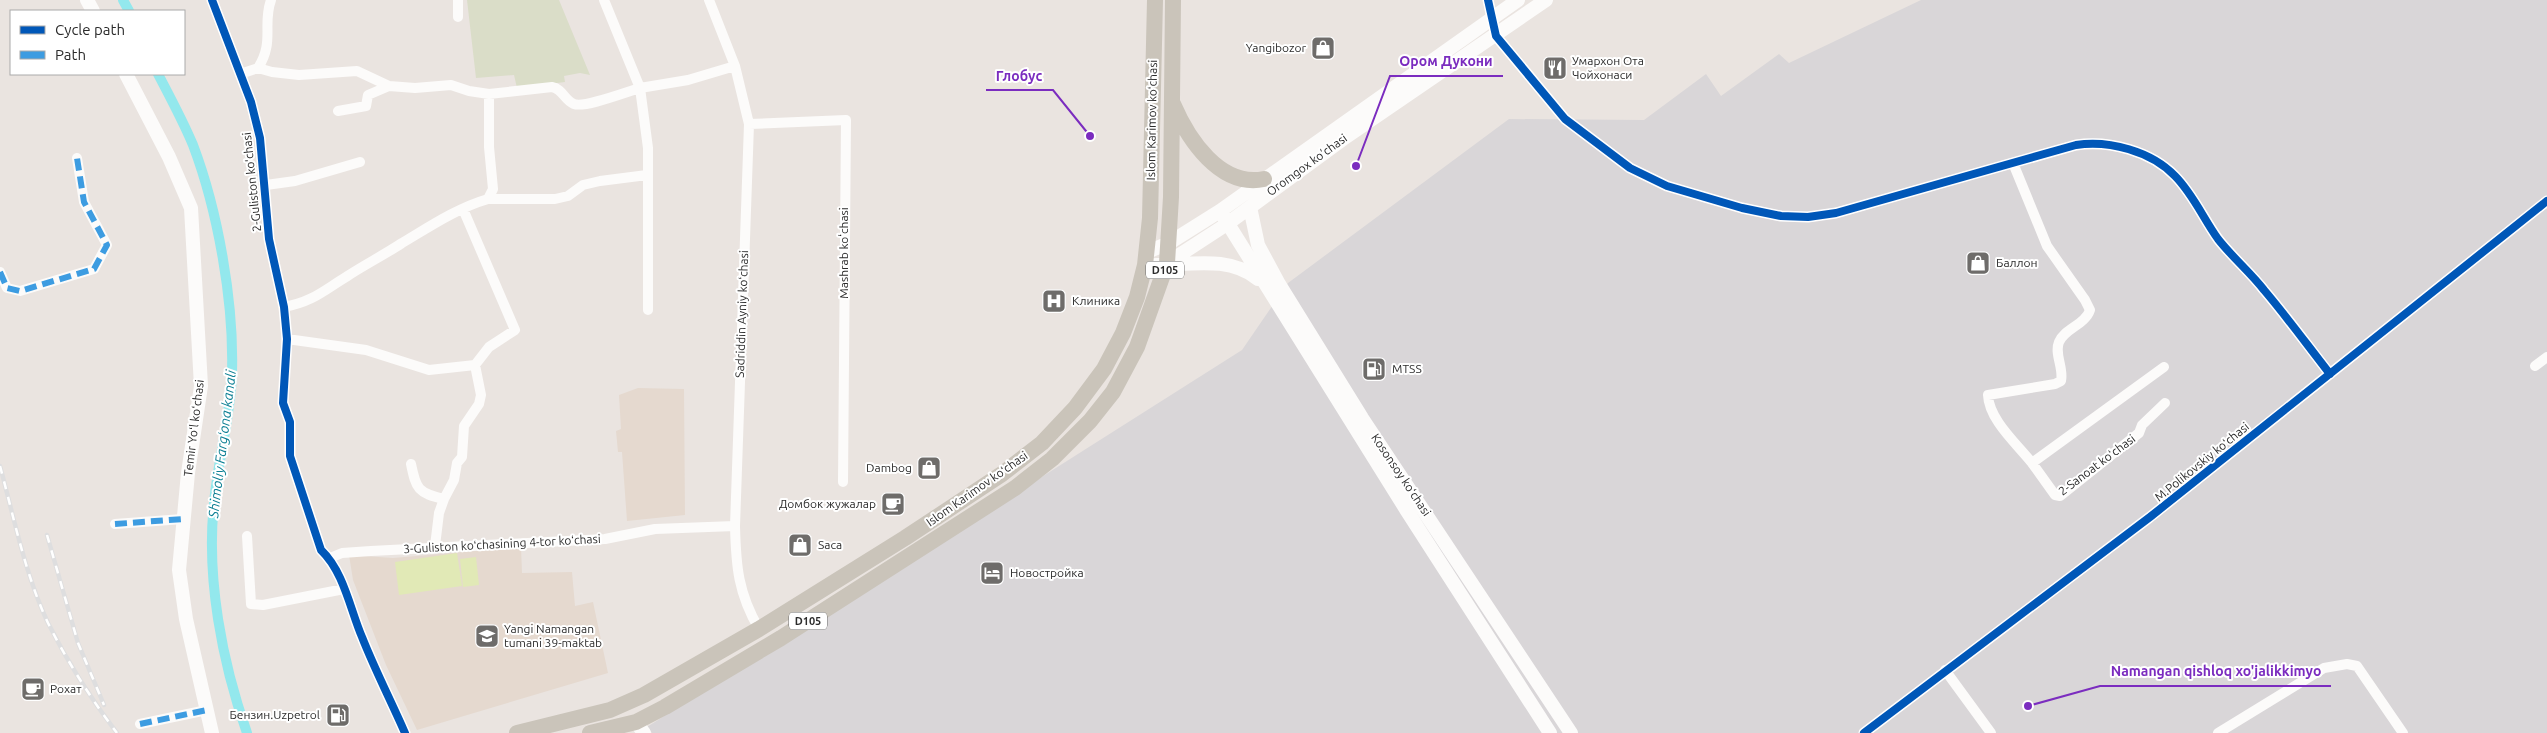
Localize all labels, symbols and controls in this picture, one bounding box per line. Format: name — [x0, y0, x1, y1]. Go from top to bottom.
legend — [10, 10, 185, 75]
text: Cycle path — [55, 21, 125, 38]
shop icon: Yangibozor — [1310, 35, 1336, 61]
place label: Yangibozor — [1246, 41, 1306, 54]
text: Path — [55, 46, 86, 63]
callout: Ором Дукони — [1390, 47, 1503, 76]
text: Ором Дукони — [1399, 53, 1493, 69]
place label: Умархон Ота Чойхонаси — [1572, 54, 1644, 81]
restaurant icon: Умархон Ота Чойхонаси — [1542, 55, 1568, 81]
street label: Islom Karimov koʻchasi — [1144, 59, 1159, 180]
callout: Глобус — [986, 61, 1053, 90]
text: Глобус — [996, 68, 1042, 84]
street label: Oromgox ko‘chasi — [1264, 131, 1349, 198]
street label: 2-Guliston koʻchasi — [240, 132, 263, 232]
street label: Mashrab koʻchasi — [837, 207, 850, 299]
street label: Sadriddin Ayniy koʻchasi — [733, 250, 750, 378]
shop icon: Баллон — [1965, 250, 1991, 276]
place label: Баллон — [1996, 256, 2038, 269]
road number: D105 — [1146, 262, 1184, 278]
hospital icon: Клиника — [1041, 288, 1067, 314]
place label: Клиника — [1072, 294, 1120, 307]
fuel station icon: MTSS — [1361, 356, 1387, 382]
place label: MTSS — [1392, 362, 1422, 375]
water label: Shimoliy Fargʻona kanali — [205, 369, 239, 520]
street label: Temir Yoʻl koʻchasi — [181, 379, 206, 477]
street label: M.Polikovskiy koʻchasi — [2152, 420, 2251, 504]
street label: Kosonsoy koʻchasi — [1369, 431, 1434, 518]
street label: 2-Sanoat koʻchasi — [2056, 432, 2138, 498]
street label: Islom Karimov koʻchasi — [924, 449, 1030, 529]
shop icon: Dambog — [916, 455, 942, 481]
place label: Dambog — [866, 461, 912, 474]
cafe icon: Домбок жужалар — [880, 491, 906, 517]
place label: Домбок жужалар — [779, 497, 876, 510]
street label: 3-Guliston koʻchasining 4-tor koʻchasi — [403, 532, 601, 555]
shop icon: Saca — [787, 532, 813, 558]
place label: Saca — [818, 538, 842, 551]
hotel icon: Новостройка — [979, 560, 1005, 586]
place label: Новостройка — [1010, 566, 1084, 579]
road number: D105 — [789, 612, 827, 630]
place label: Yangi Namangan tumani 39-maktab — [504, 622, 602, 649]
school or university icon: Yangi Namangan tumani 39-maktab — [474, 623, 500, 649]
callout: Namangan qishloq xo'jalikkimyo — [2100, 657, 2331, 686]
text: Namangan qishloq xo'jalikkimyo — [2111, 663, 2321, 679]
cafe icon: Рохат — [20, 676, 46, 702]
place label: Рохат — [50, 682, 82, 695]
fuel station icon: Бензин.Uzpetrol — [325, 702, 351, 728]
place label: Бензин.Uzpetrol — [229, 708, 320, 721]

